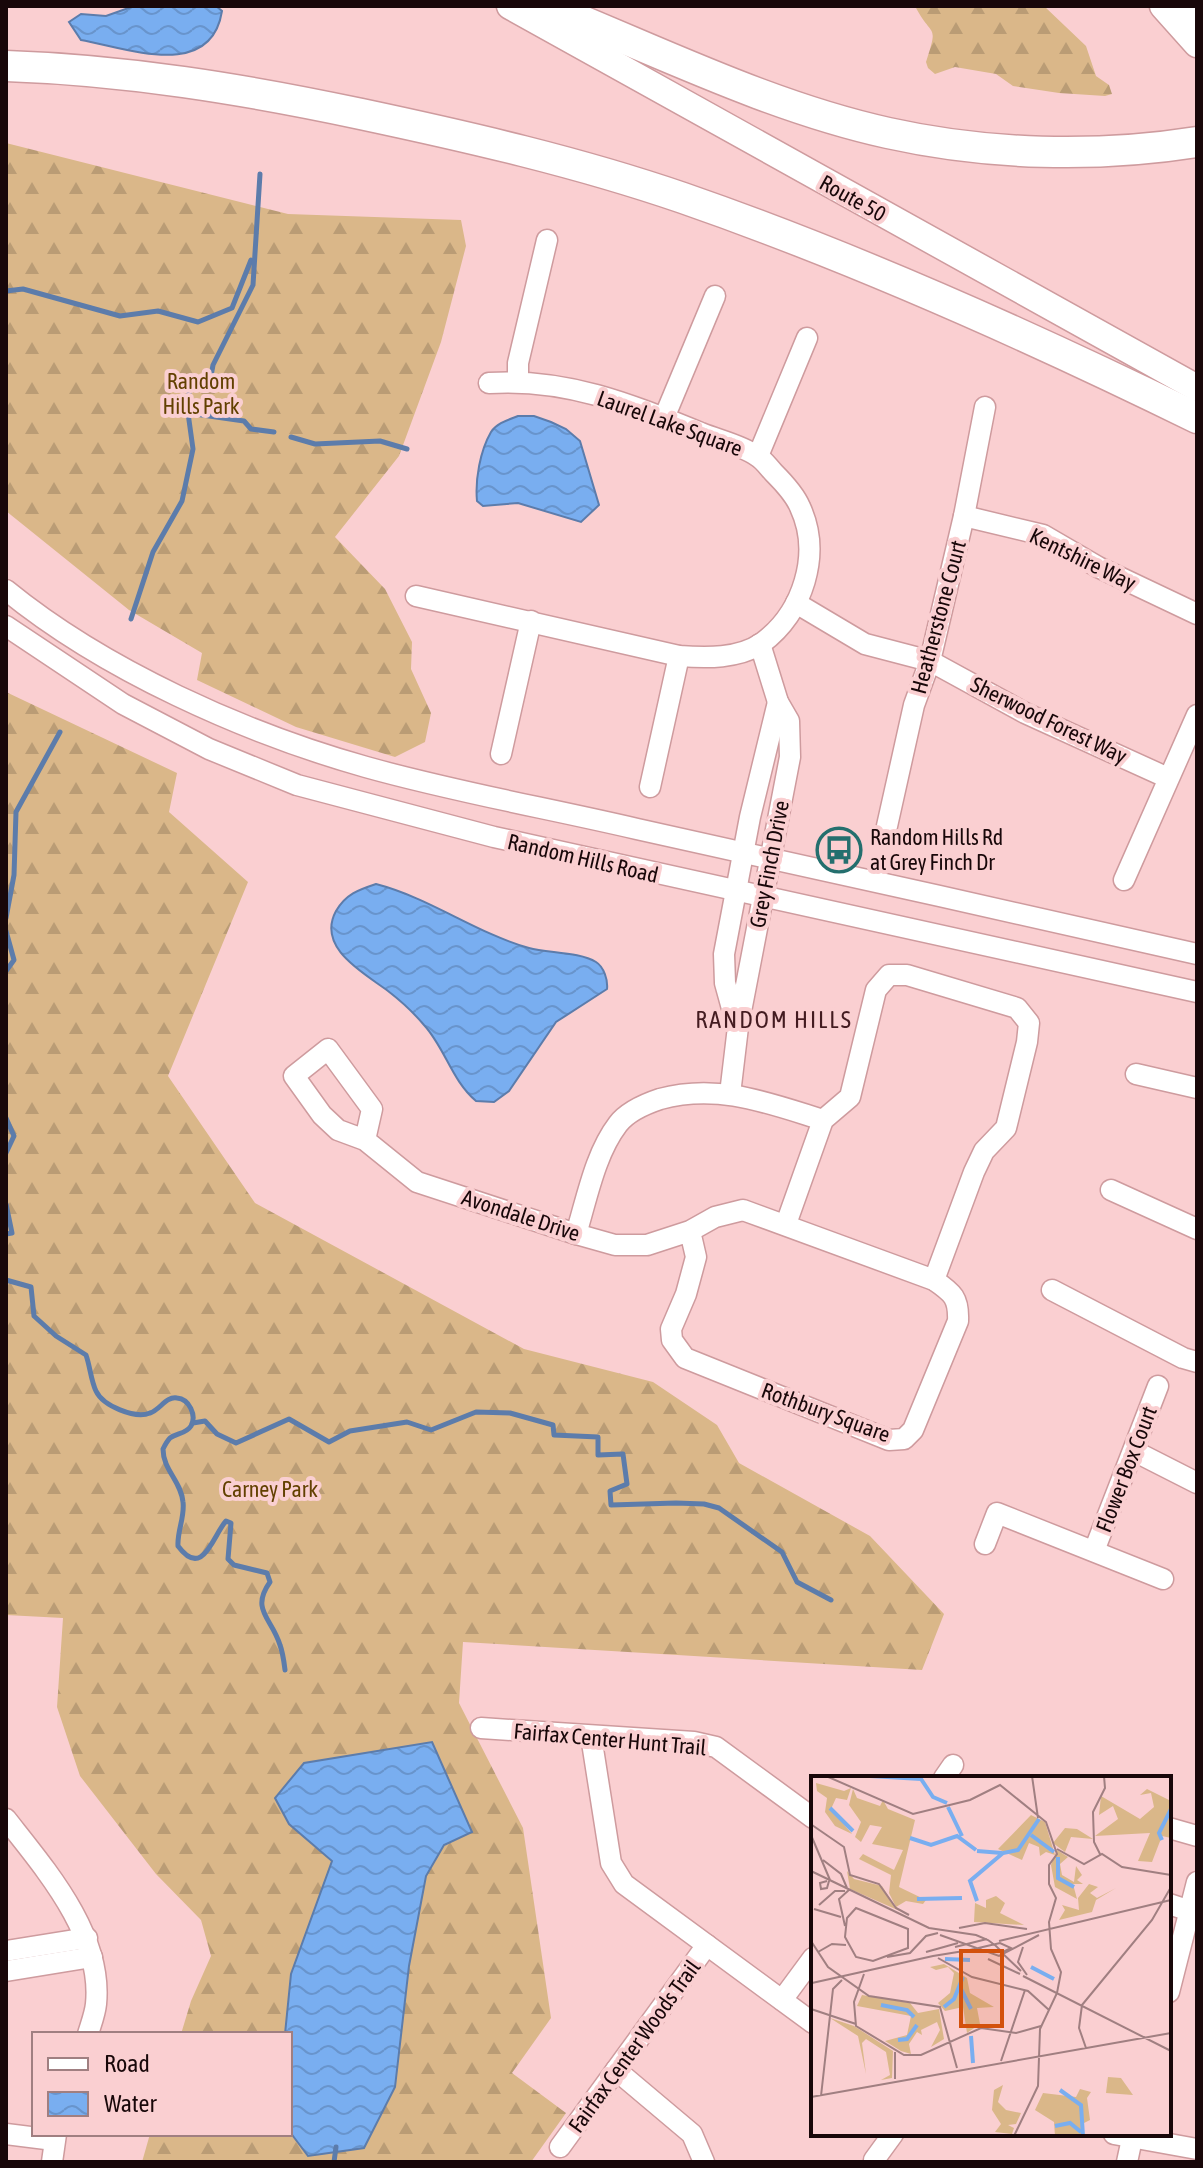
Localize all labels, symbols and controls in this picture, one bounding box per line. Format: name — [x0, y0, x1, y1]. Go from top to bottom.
street label: Route 50 — [815, 169, 891, 227]
park label: Random Hills Park — [162, 368, 240, 419]
street label: Laurel Lake Square — [594, 385, 746, 461]
street label: Kentshire Way — [1026, 522, 1140, 596]
street label: Heatherstone Court — [905, 537, 971, 697]
street label: Sherwood Forest Way — [967, 671, 1131, 769]
street label: Grey Finch Drive — [744, 798, 794, 930]
place label: Random Hills Rd at Grey Finch Dr — [870, 824, 1003, 875]
bus stop icon: Random Hills Rd at Grey Finch Dr — [815, 826, 863, 874]
street label: Random Hills Road — [505, 828, 661, 888]
district label: RANDOM HILLS — [695, 1006, 853, 1033]
street label: Avondale Drive — [459, 1184, 583, 1246]
street label: Rothbury Square — [758, 1377, 894, 1447]
street label: Flower Box Court — [1090, 1402, 1162, 1536]
park label: Carney Park — [222, 1476, 318, 1502]
street label: Fairfax Center Hunt Trail — [513, 1718, 708, 1760]
inset map — [811, 1776, 1171, 2136]
street label: Fairfax Center Woods Trail — [563, 1954, 705, 2137]
legend — [32, 2032, 292, 2136]
text: Road — [104, 2050, 150, 2077]
text: Water — [104, 2090, 157, 2117]

